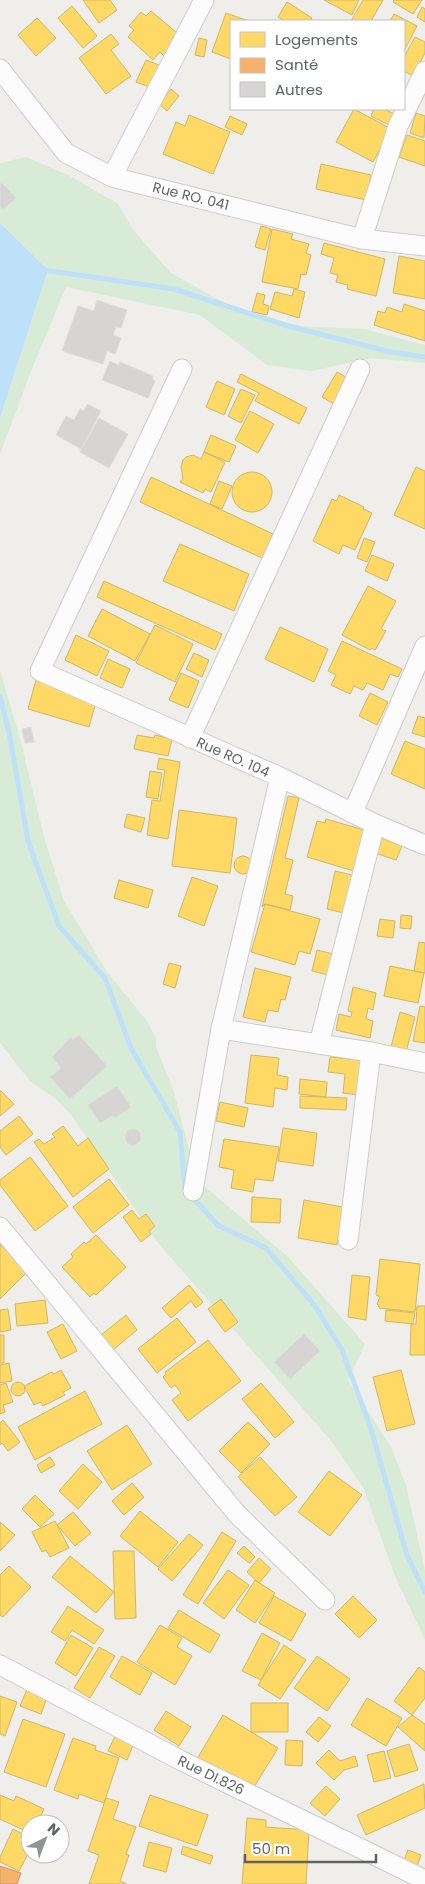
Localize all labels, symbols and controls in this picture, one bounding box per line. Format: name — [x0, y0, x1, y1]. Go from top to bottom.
legend — [230, 20, 405, 110]
text: Logements — [275, 29, 358, 50]
text: Santé — [275, 54, 318, 75]
text: Autres — [275, 79, 323, 100]
street label: Rue RO. 041 — [151, 177, 231, 215]
street label: Rue RO. 104 — [193, 732, 273, 782]
street label: Rue DI.826 — [174, 1750, 248, 1800]
north arrow — [20, 1814, 70, 1864]
text: N — [43, 1818, 64, 1840]
scale bar — [245, 1832, 376, 1864]
text: 50 m — [252, 1838, 290, 1859]

